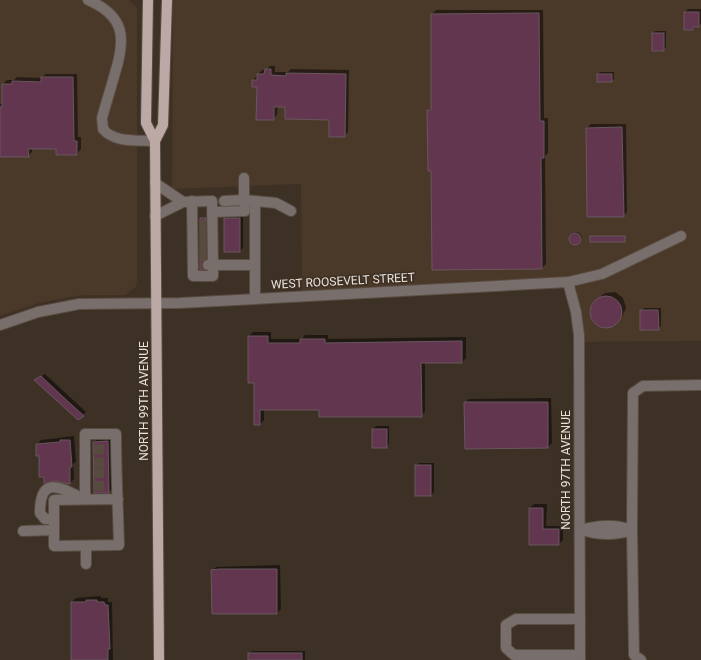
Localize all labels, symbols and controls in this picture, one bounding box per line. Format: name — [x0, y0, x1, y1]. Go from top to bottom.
street label: WEST ROOSEVELT STREET — [271, 270, 415, 292]
street label: NORTH 99TH AVENUE — [137, 341, 151, 461]
street label: NORTH 97TH AVENUE — [559, 410, 573, 530]

